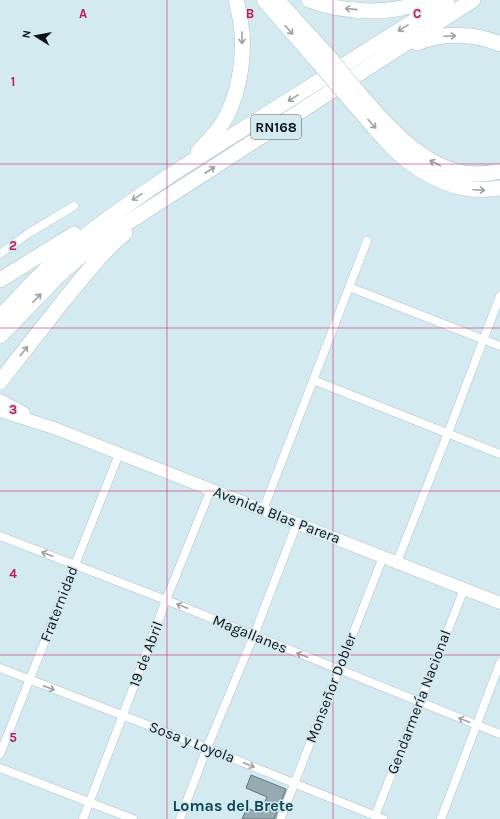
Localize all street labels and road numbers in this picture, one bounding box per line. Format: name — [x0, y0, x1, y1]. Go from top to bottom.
road number: RN168 — [251, 115, 301, 139]
street label: Avenida Blas Parera — [211, 483, 343, 547]
street label: Fraternidad — [36, 563, 82, 645]
street label: Magallanes — [210, 611, 290, 657]
street label: 19 de Abril — [125, 619, 167, 689]
street label: Gendarmería Nacional — [383, 627, 455, 777]
street label: Monseñor Dobler — [302, 630, 360, 745]
street label: Sosa y Loyola — [147, 717, 237, 767]

